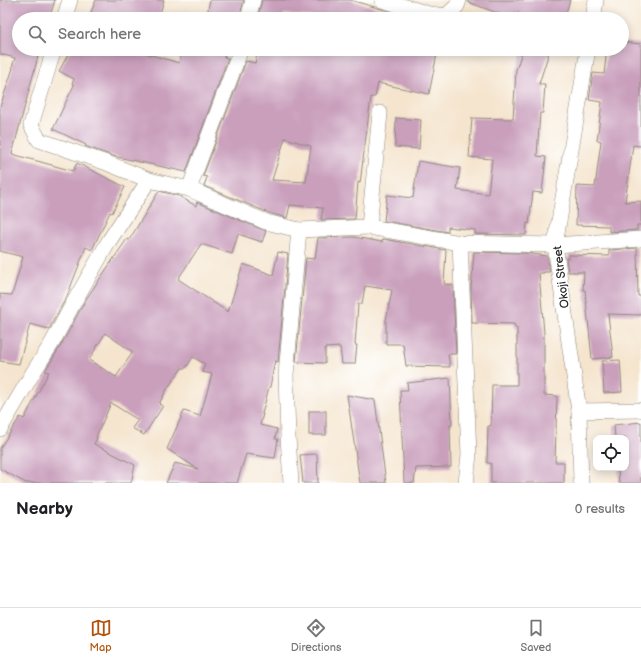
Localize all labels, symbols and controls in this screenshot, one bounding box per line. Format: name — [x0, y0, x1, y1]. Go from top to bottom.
search box — [12, 12, 629, 56]
icon: search — [26, 23, 48, 45]
text: Search here — [58, 25, 141, 44]
street label: Okoji Street — [550, 244, 573, 309]
map controls — [593, 435, 629, 471]
button: locate — [593, 435, 629, 471]
text: Nearby — [16, 499, 73, 519]
text: 0 results — [575, 501, 625, 517]
tab: Map — [90, 617, 112, 654]
tab: Directions — [291, 617, 341, 654]
tab: Saved — [521, 617, 551, 654]

